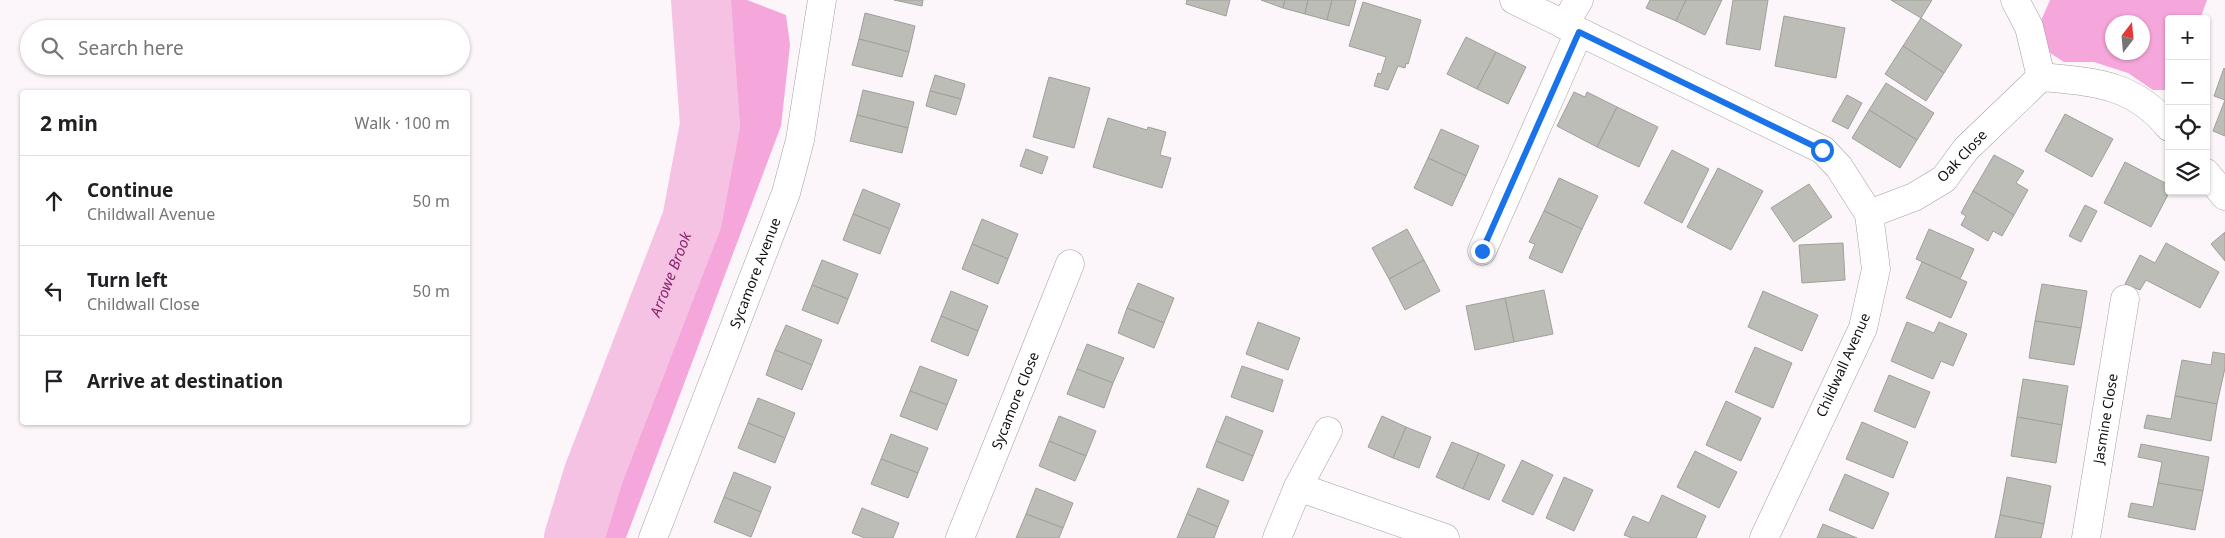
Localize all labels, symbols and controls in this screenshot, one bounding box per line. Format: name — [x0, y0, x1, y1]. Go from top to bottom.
north arrow — [2105, 15, 2150, 60]
map controls — [2165, 15, 2210, 195]
button: + — [2165, 15, 2210, 60]
search box — [20, 20, 470, 75]
icon: search — [38, 34, 66, 62]
text: Search here — [78, 35, 184, 61]
button: − — [2165, 60, 2210, 105]
button: locate — [2165, 105, 2210, 150]
text: 2 min — [40, 109, 98, 137]
text: Walk · 100 m — [355, 112, 450, 134]
street label: Oak Close — [1932, 125, 1991, 186]
route start — [1811, 139, 1834, 162]
button: layers — [2165, 150, 2210, 195]
text: Continue — [87, 177, 173, 203]
icon: ahead — [40, 187, 68, 215]
text: 50 m — [413, 190, 450, 212]
text: Childwall Avenue — [87, 203, 215, 225]
street label: Sycamore Avenue — [725, 215, 785, 331]
water label: Arrowe Brook — [644, 228, 696, 320]
route end — [1471, 240, 1494, 263]
text: Turn left — [87, 267, 168, 293]
icon: left — [40, 277, 68, 305]
text: 50 m — [413, 280, 450, 302]
text: Childwall Close — [87, 293, 200, 315]
street label: Childwall Avenue — [1811, 310, 1874, 420]
street label: Sycamore Close — [987, 349, 1043, 452]
icon: arrive — [40, 367, 68, 395]
text: Arrive at destination — [87, 368, 283, 394]
street label: Jasmine Close — [2088, 372, 2122, 467]

